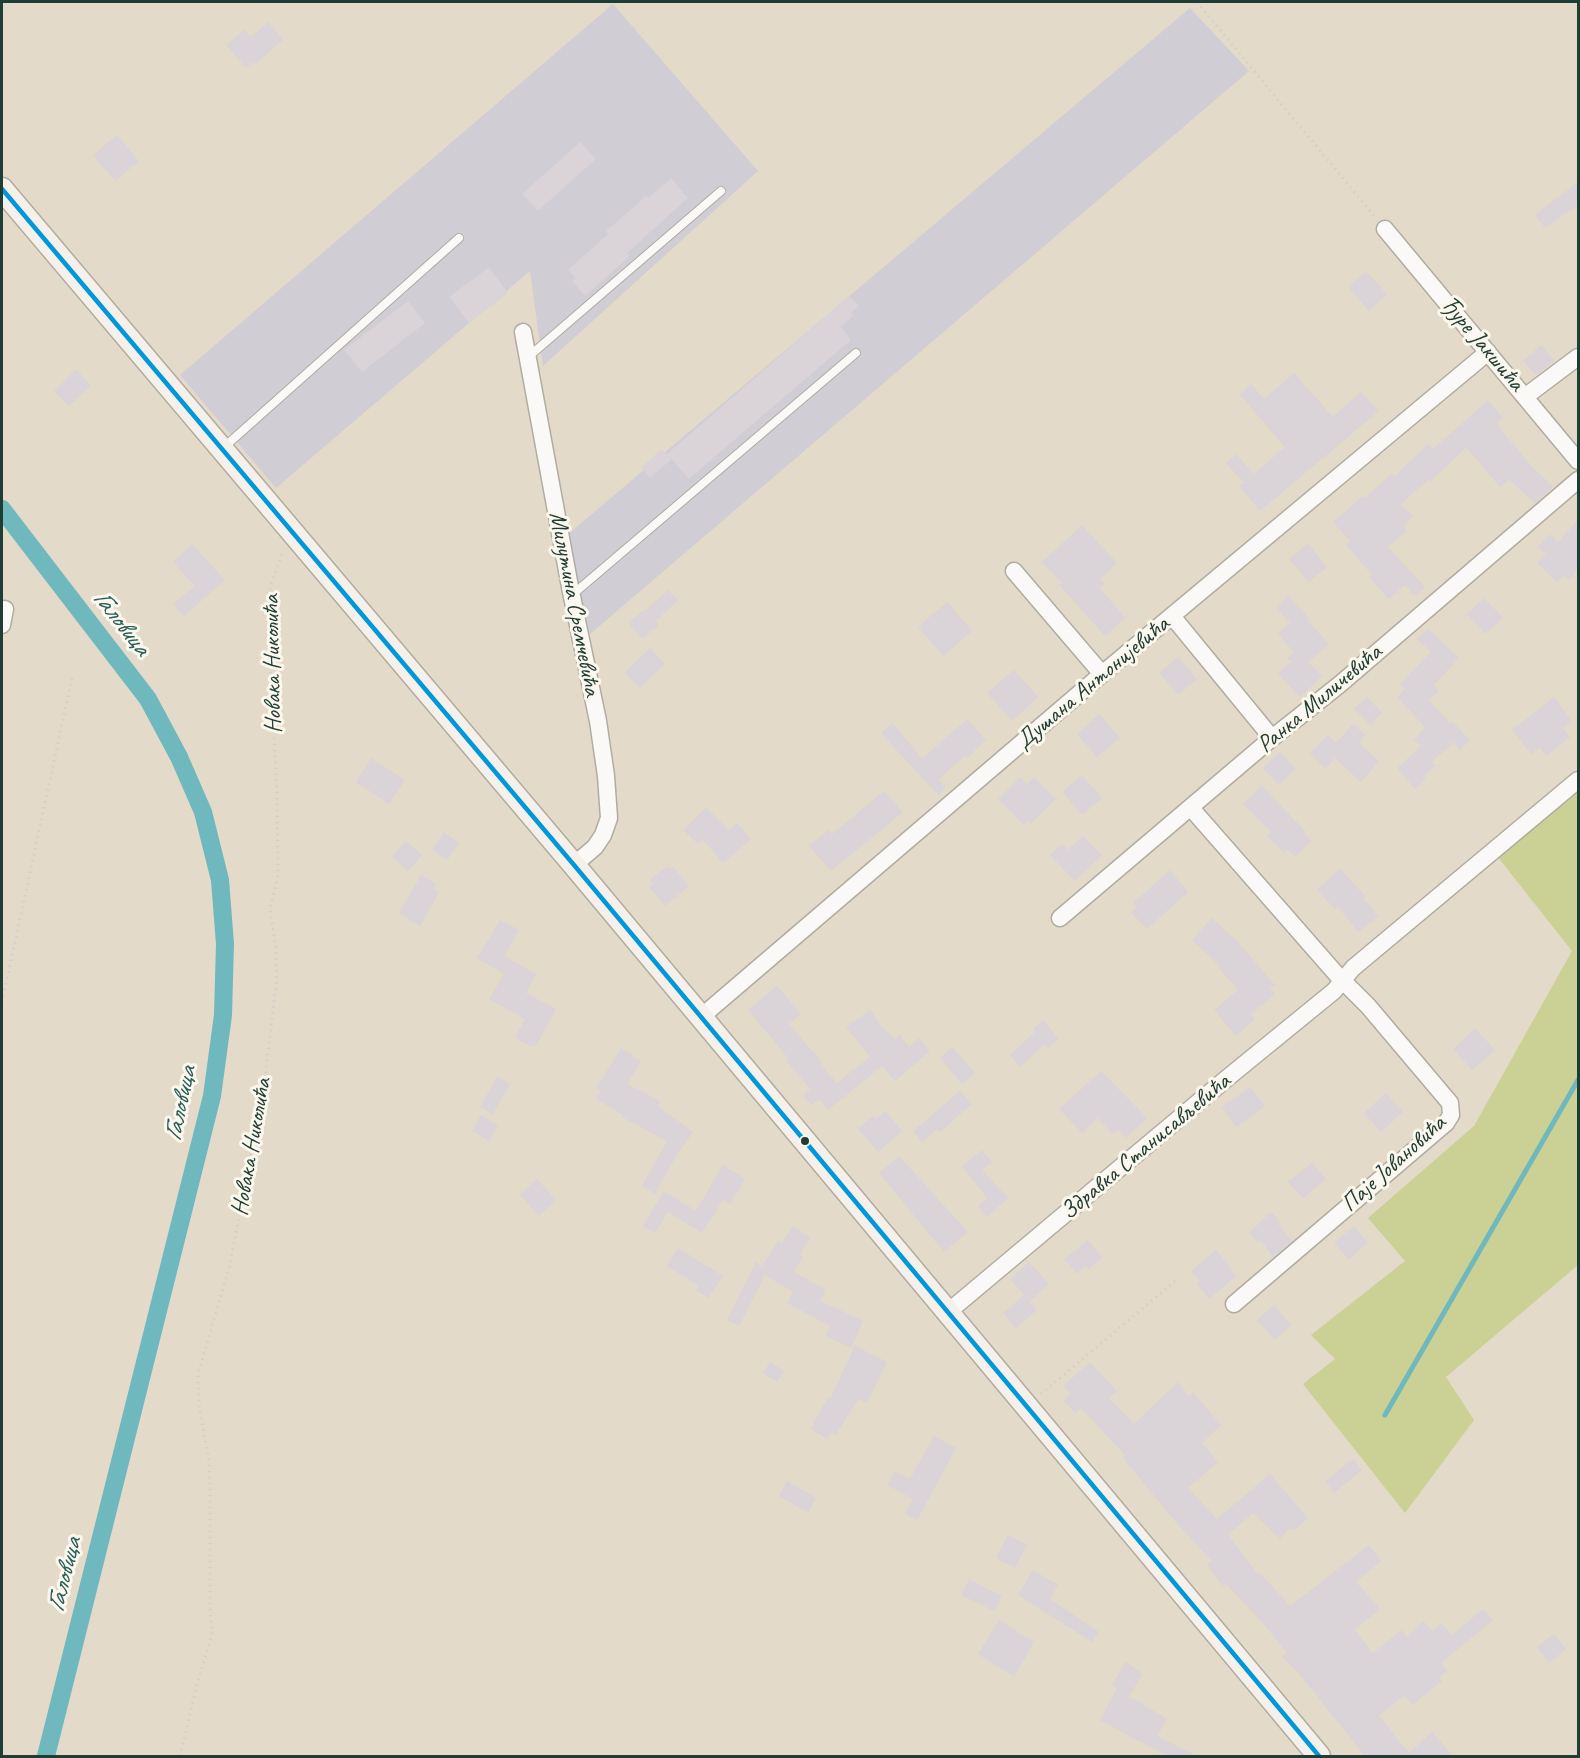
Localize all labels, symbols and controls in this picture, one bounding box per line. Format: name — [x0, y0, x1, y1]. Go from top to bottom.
street label: Ђуре Јакшића — [1434, 290, 1530, 398]
street label: Милутина Сремчевића — [542, 509, 606, 699]
water label: Галовица — [86, 584, 156, 662]
street label: Новака Николића — [257, 594, 289, 734]
street label: Душана Антонијевића — [1010, 610, 1176, 756]
street label: Ранка Миличевића — [1252, 638, 1388, 760]
water label: Галовица — [158, 1064, 204, 1144]
street label: Здравка Станисављевића — [1055, 1068, 1237, 1226]
street label: Новака Николића — [226, 1076, 278, 1218]
street label: Паје Јовановића — [1336, 1109, 1452, 1219]
unlabelled marker — [799, 1135, 811, 1147]
water label: Галовица — [41, 1535, 89, 1615]

